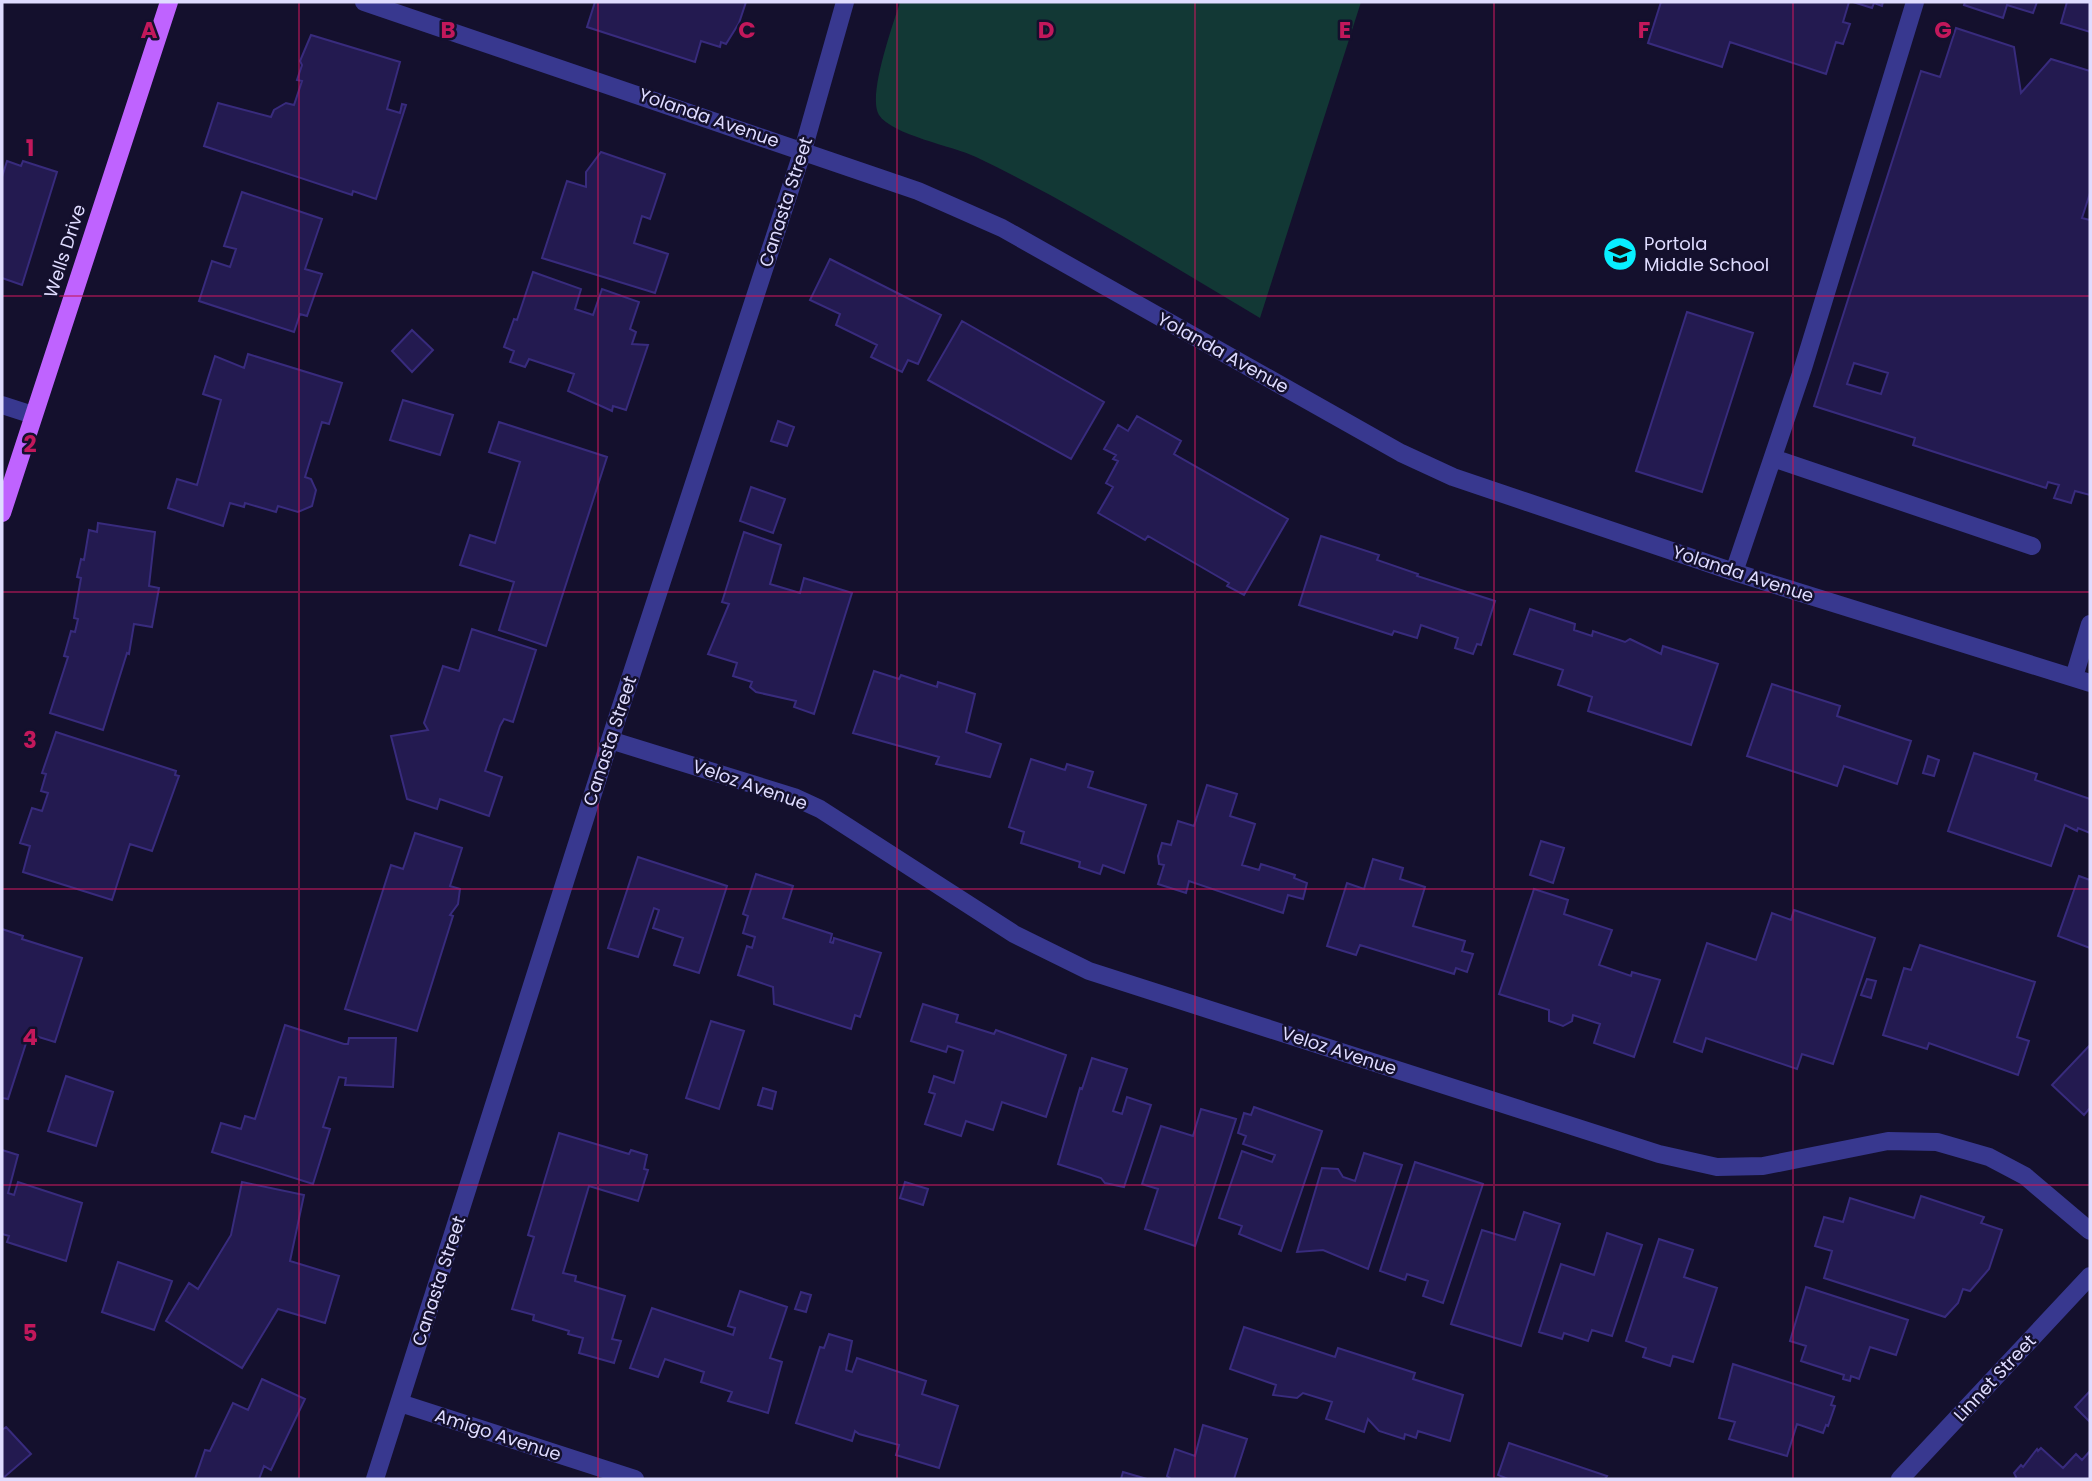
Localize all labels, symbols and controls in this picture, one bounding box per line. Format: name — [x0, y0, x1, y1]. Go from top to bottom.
text: A — [141, 14, 158, 46]
text: B — [440, 14, 456, 46]
text: C — [738, 14, 756, 46]
text: D — [1038, 14, 1054, 46]
text: E — [1339, 14, 1351, 46]
text: F — [1638, 14, 1650, 46]
text: G — [1934, 14, 1952, 46]
street label: Yolanda Avenue — [636, 82, 783, 153]
text: 1 — [26, 132, 34, 164]
street label: Canasta Street — [753, 134, 818, 270]
street label: Wells Drive — [38, 201, 91, 301]
place label: Portola Middle School — [1644, 231, 1769, 277]
school or university icon: Portola Middle School — [1601, 235, 1639, 273]
street label: Yolanda Avenue — [1153, 306, 1294, 399]
text: 2 — [23, 428, 37, 460]
street label: Yolanda Avenue — [1669, 539, 1817, 608]
street label: Canasta Street — [577, 673, 642, 809]
text: 3 — [23, 724, 37, 756]
street label: Veloz Avenue — [689, 753, 811, 816]
street label: Veloz Avenue — [1278, 1020, 1400, 1081]
text: 4 — [22, 1021, 38, 1053]
street label: Canasta Street — [406, 1213, 471, 1349]
text: 5 — [23, 1317, 37, 1349]
street label: Linnet Street — [1948, 1329, 2041, 1427]
street label: Amigo Avenue — [432, 1402, 564, 1467]

